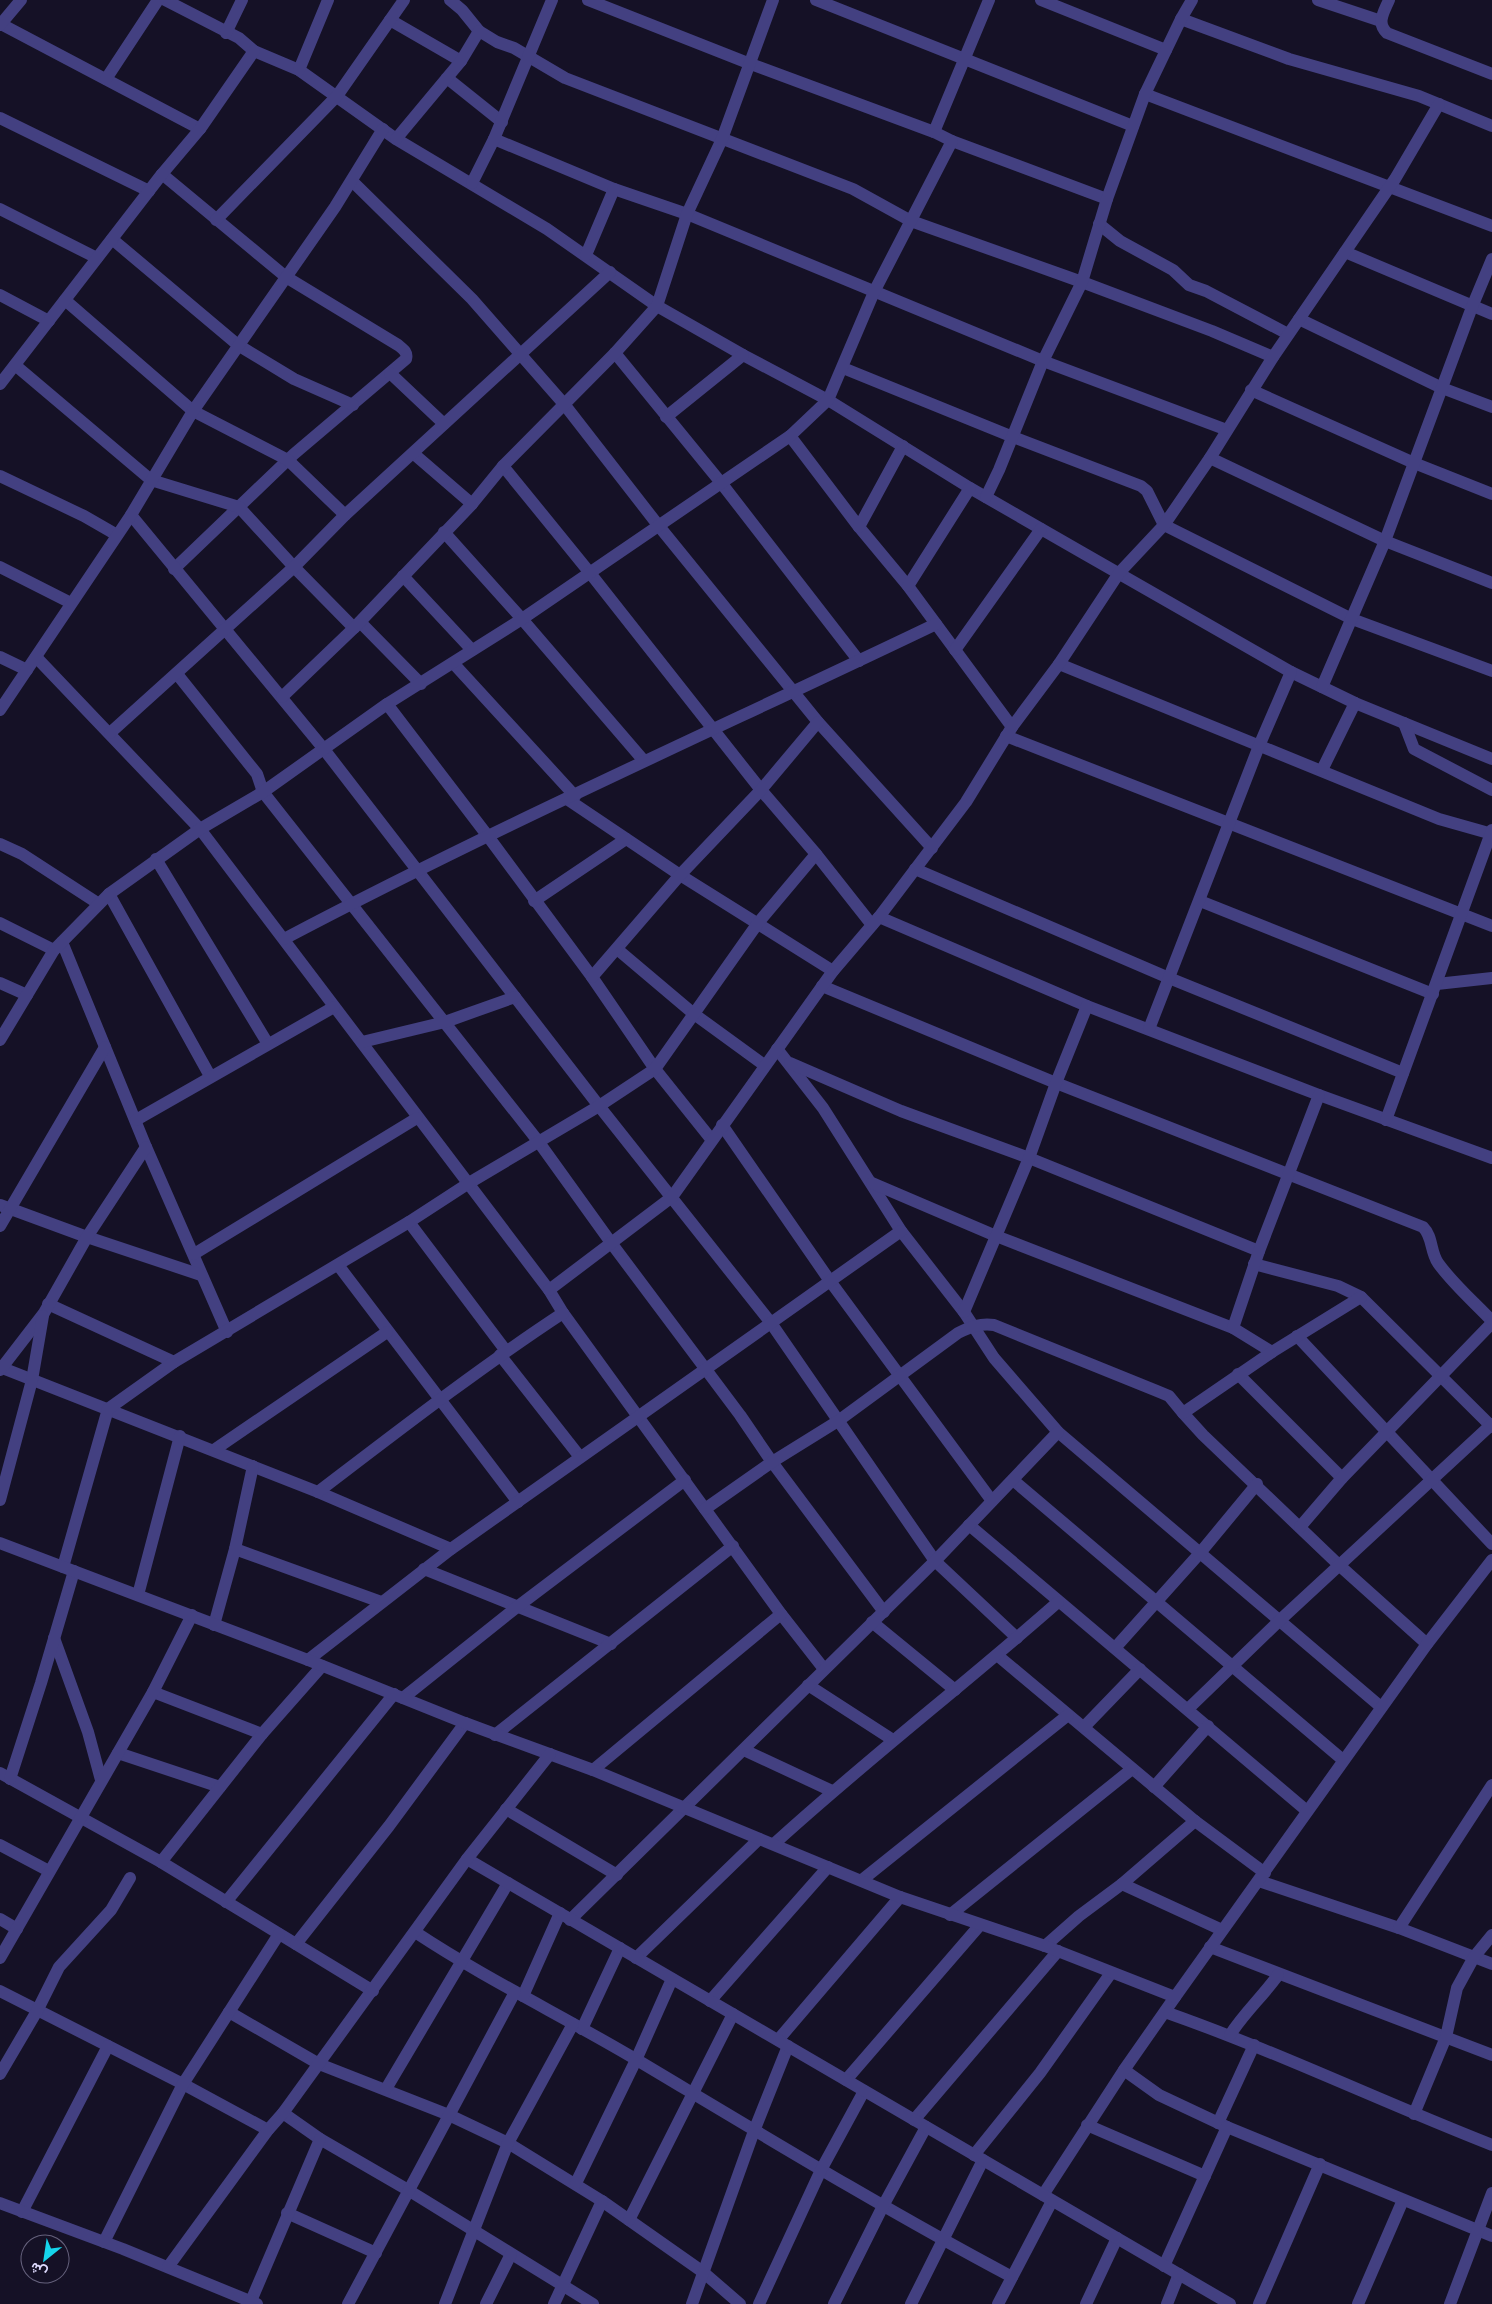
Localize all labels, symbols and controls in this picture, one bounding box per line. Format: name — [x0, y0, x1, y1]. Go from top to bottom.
north arrow — [20, 2234, 70, 2284]
text: ش — [27, 2258, 50, 2281]

